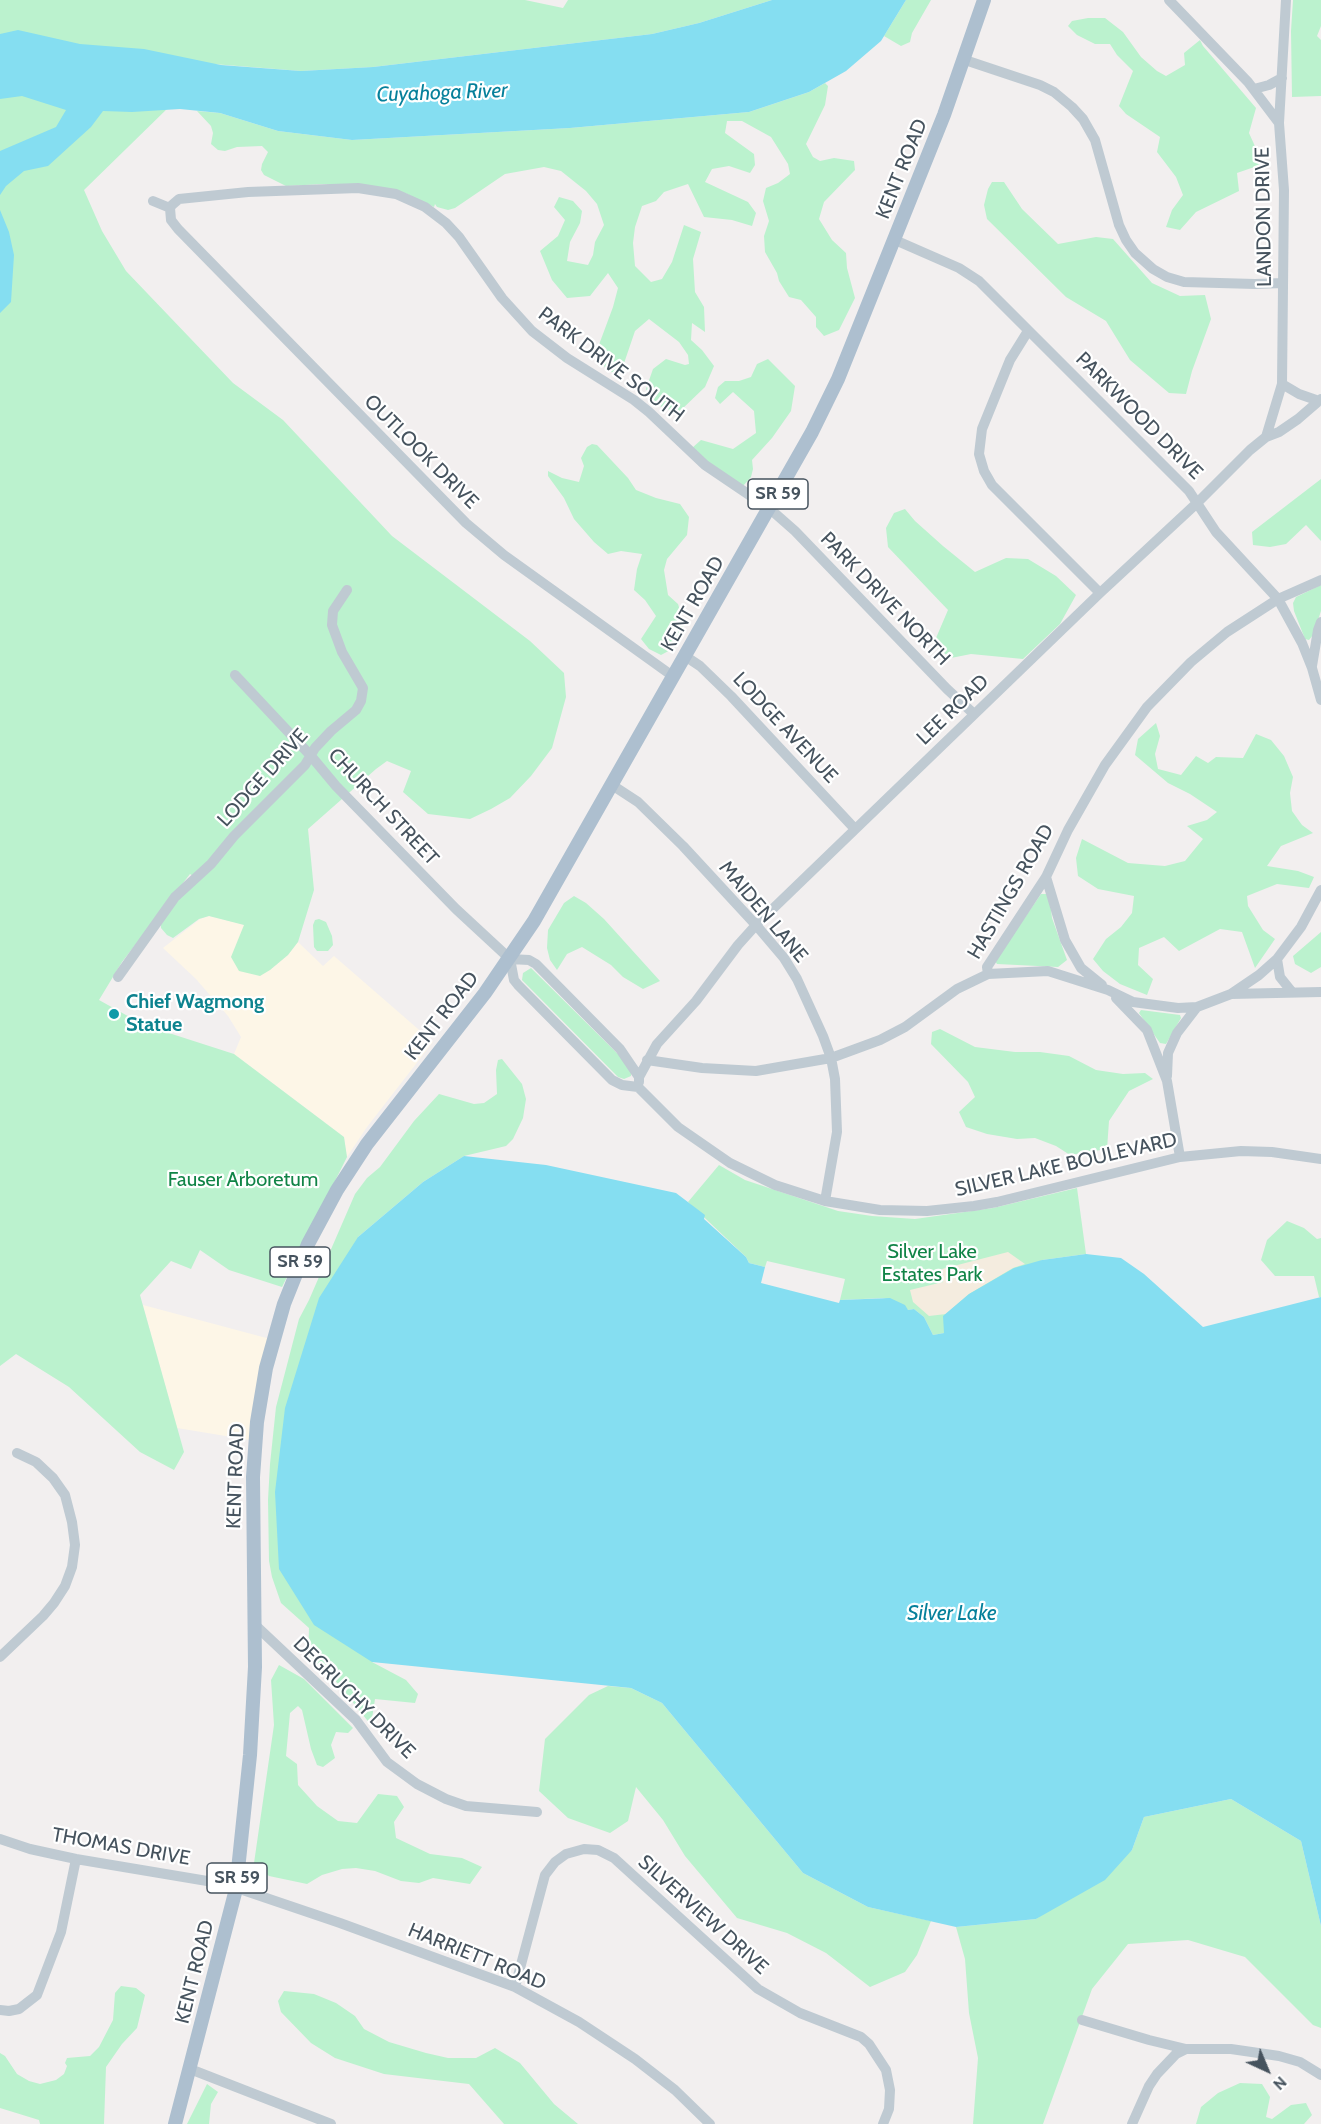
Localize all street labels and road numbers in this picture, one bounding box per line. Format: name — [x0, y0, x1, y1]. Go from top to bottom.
street label: KENT ROAD — [871, 115, 933, 223]
street label: LANDON DRIVE — [1251, 147, 1277, 287]
street label: PARK DRIVE SOUTH — [533, 302, 689, 428]
street label: PARKWOOD DRIVE — [1070, 347, 1208, 485]
street label: OUTLOOK DRIVE — [359, 390, 483, 514]
road number: SR 59 — [748, 479, 808, 509]
street label: PARK DRIVE NORTH — [815, 527, 955, 671]
street label: KENT ROAD — [656, 552, 730, 656]
street label: LODGE AVENUE — [728, 668, 842, 788]
street label: LEE ROAD — [912, 670, 994, 750]
street label: LODGE DRIVE — [213, 724, 313, 832]
street label: CHURCH STREET — [323, 744, 443, 870]
street label: HASTINGS ROAD — [963, 820, 1059, 964]
street label: MAIDEN LANE — [714, 856, 812, 968]
street label: KENT ROAD — [400, 967, 484, 1065]
street label: SILVER LAKE BOULEVARD — [953, 1128, 1179, 1202]
road number: SR 59 — [270, 1247, 330, 1277]
street label: KENT ROAD — [222, 1423, 250, 1529]
street label: DEGRUCHY DRIVE — [288, 1632, 420, 1764]
street label: THOMAS DRIVE — [50, 1823, 192, 1871]
street label: SILVERVIEW DRIVE — [633, 1850, 773, 1980]
road number: SR 59 — [207, 1863, 267, 1893]
street label: KENT ROAD — [171, 1918, 219, 2026]
street label: HARRIETT ROAD — [405, 1918, 549, 1996]

